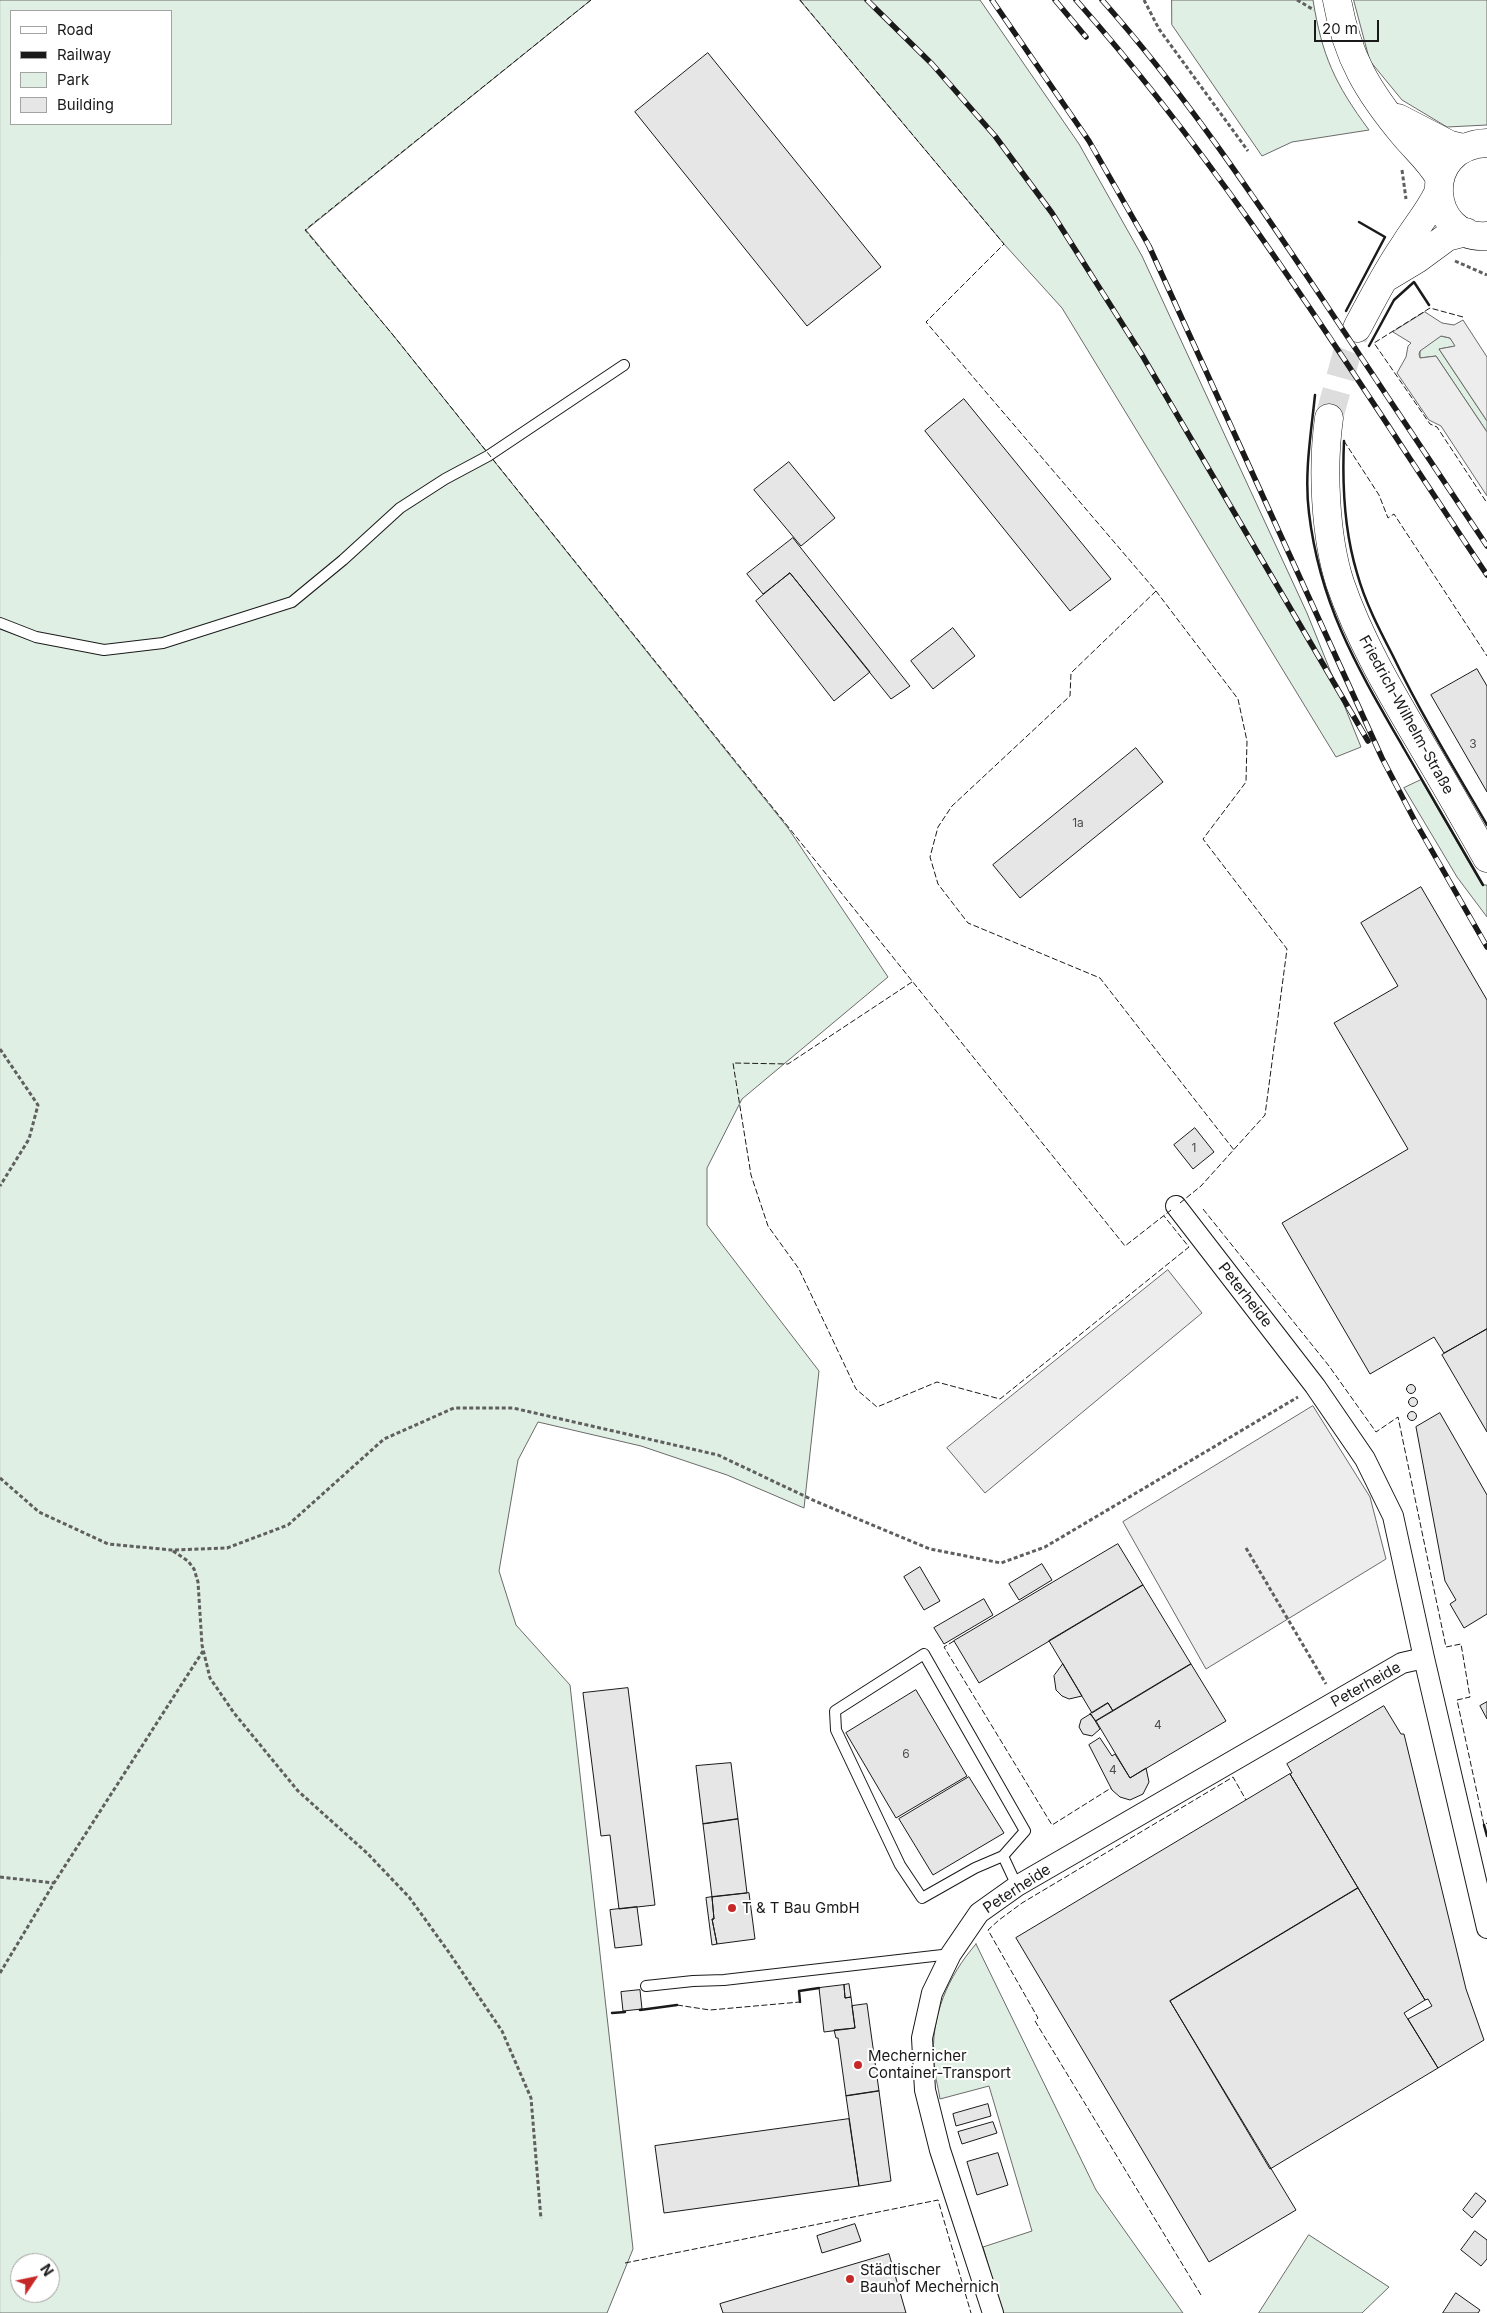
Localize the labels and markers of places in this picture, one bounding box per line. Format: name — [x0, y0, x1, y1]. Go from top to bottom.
place label: T & T Bau GmbH — [742, 1899, 860, 1917]
marker: T & T Bau GmbH — [726, 1902, 738, 1914]
place label: Mechernicher Container-Transport — [868, 2047, 1011, 2082]
marker: Mechernicher Container-Transport — [852, 2059, 864, 2071]
place label: Städtischer Bauhof Mechernich — [860, 2261, 999, 2296]
marker: Städtischer Bauhof Mechernich — [844, 2273, 856, 2285]

